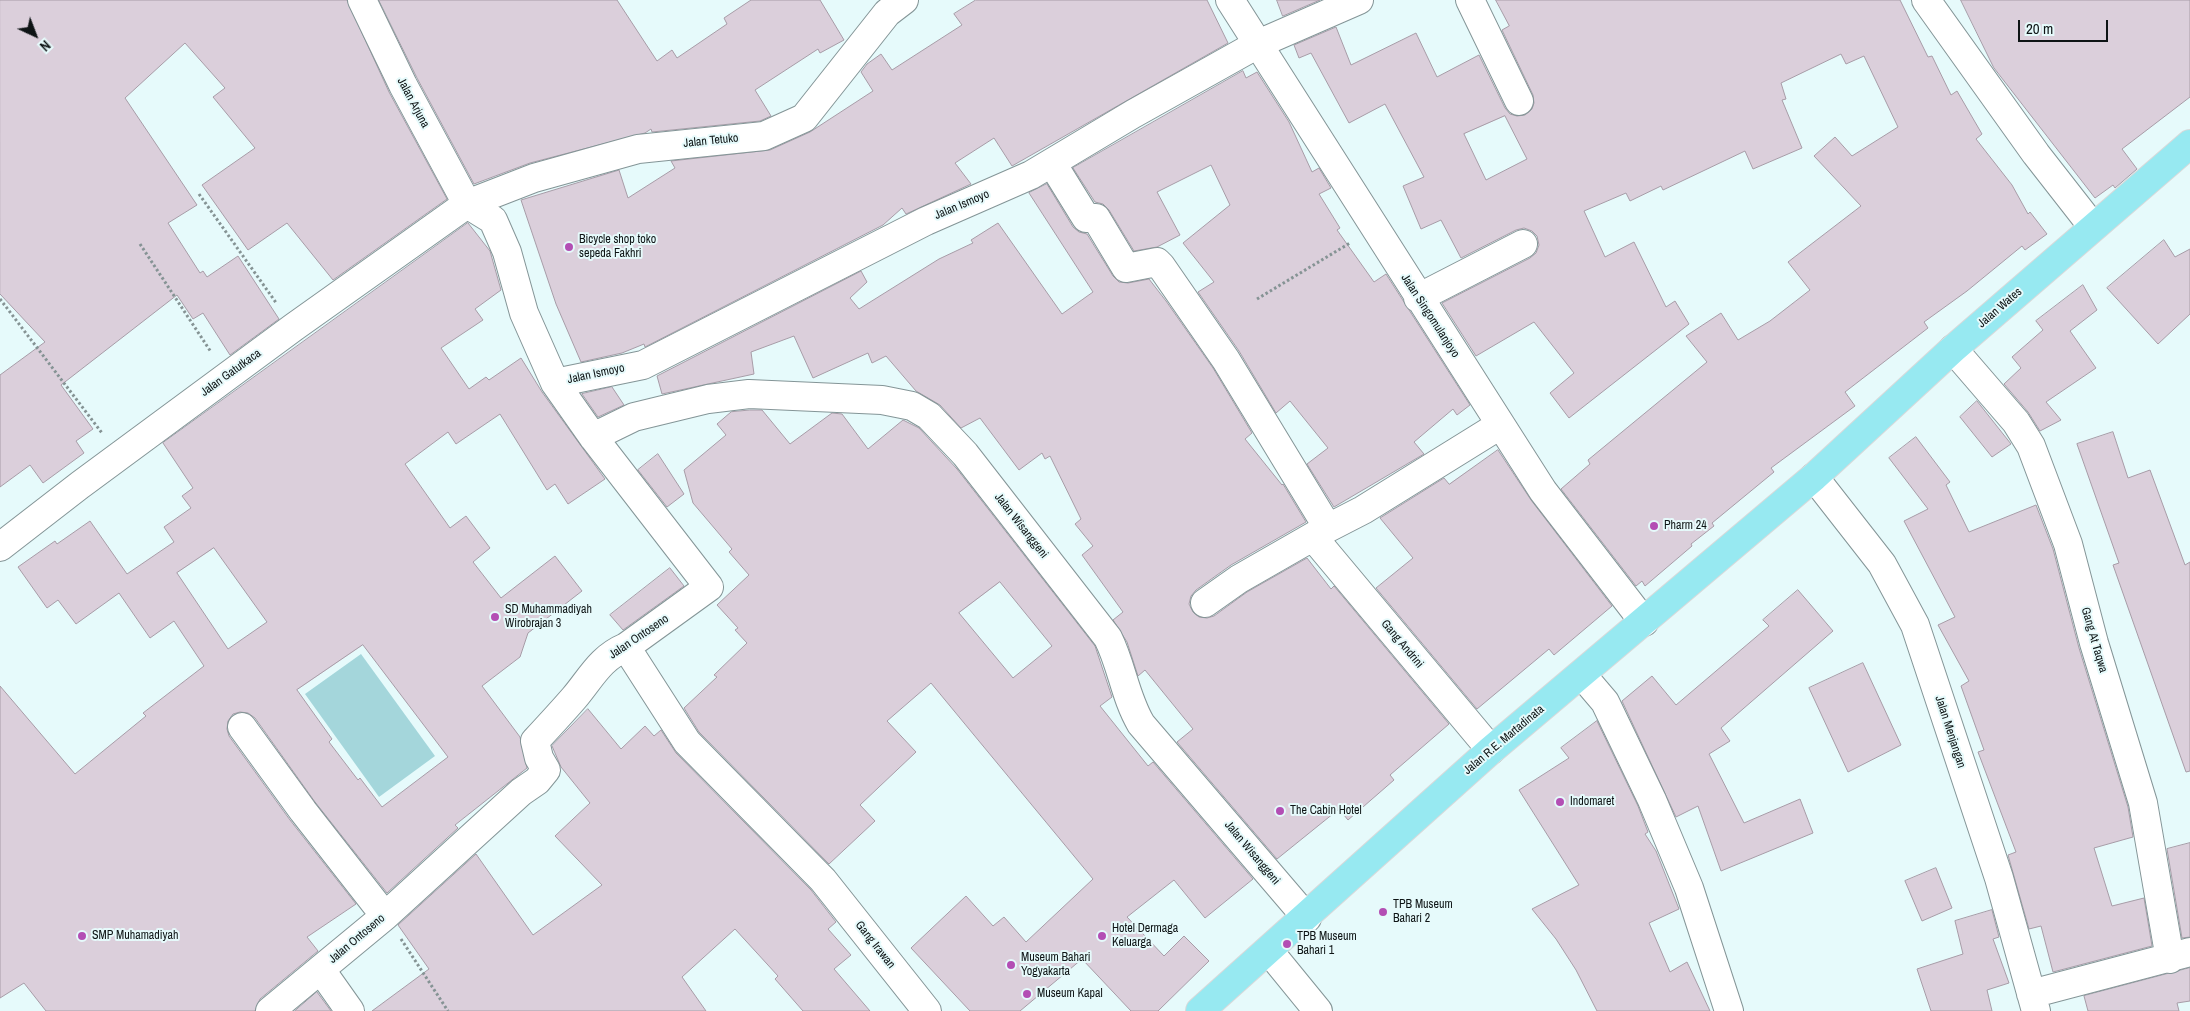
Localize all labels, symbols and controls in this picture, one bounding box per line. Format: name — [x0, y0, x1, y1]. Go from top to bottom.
north arrow — [10, 10, 60, 60]
scale bar — [2020, 10, 2110, 42]
text: 20 m — [2026, 18, 2053, 39]
text: N — [36, 37, 54, 55]
street label: Jalan Arjuna — [394, 75, 432, 131]
street label: Jalan Tetuko — [683, 131, 739, 151]
street label: Jalan Ismoyo — [933, 187, 991, 223]
place label: Bicycle shop toko sepeda Fakhri — [579, 233, 656, 261]
marker: Bicycle shop toko sepeda Fakhri — [563, 241, 575, 253]
street label: Jalan Singomulanjoyo — [1398, 271, 1462, 361]
street label: Jalan Wates — [1975, 285, 2025, 331]
street label: Jalan Gatutkaca — [198, 346, 264, 400]
street label: Jalan Ismoyo — [566, 361, 626, 387]
street label: Jalan Wisanggeni — [991, 491, 1051, 561]
place label: Pharm 24 — [1664, 519, 1707, 533]
marker: Pharm 24 — [1648, 520, 1660, 532]
place label: SD Muhammadiyah Wirobrajan 3 — [505, 603, 592, 631]
street label: Gang At Taqwa — [2078, 606, 2110, 674]
marker: SD Muhammadiyah Wirobrajan 3 — [489, 611, 501, 623]
street label: Jalan Ontoseno — [606, 612, 672, 662]
street label: Gang Andrini — [1378, 617, 1426, 671]
street label: Jalan Menjangan — [1932, 694, 1968, 770]
street label: Jalan R.E. Martadinata — [1461, 702, 1547, 778]
place label: Indomaret — [1570, 795, 1614, 809]
marker: Indomaret — [1554, 796, 1566, 808]
place label: The Cabin Hotel — [1290, 804, 1362, 818]
marker: The Cabin Hotel — [1274, 805, 1286, 817]
street label: Jalan Wisanggeni — [1221, 818, 1283, 888]
place label: TPB Museum Bahari 2 — [1393, 898, 1453, 926]
marker: TPB Museum Bahari 2 — [1377, 906, 1389, 918]
street label: Jalan Ontoseno — [326, 911, 388, 967]
street label: Gang Irawan — [852, 918, 898, 972]
place label: Hotel Dermaga Keluarga — [1112, 922, 1178, 950]
place label: SMP Muhamadiyah — [92, 929, 178, 943]
marker: SMP Muhamadiyah — [76, 930, 88, 942]
marker: Hotel Dermaga Keluarga — [1096, 930, 1108, 942]
place label: TPB Museum Bahari 1 — [1297, 930, 1357, 958]
marker: TPB Museum Bahari 1 — [1281, 938, 1293, 950]
place label: Museum Bahari Yogyakarta — [1021, 951, 1090, 979]
marker: Museum Bahari Yogyakarta — [1005, 959, 1017, 971]
place label: Museum Kapal — [1037, 987, 1103, 1001]
marker: Museum Kapal — [1021, 988, 1033, 1000]

